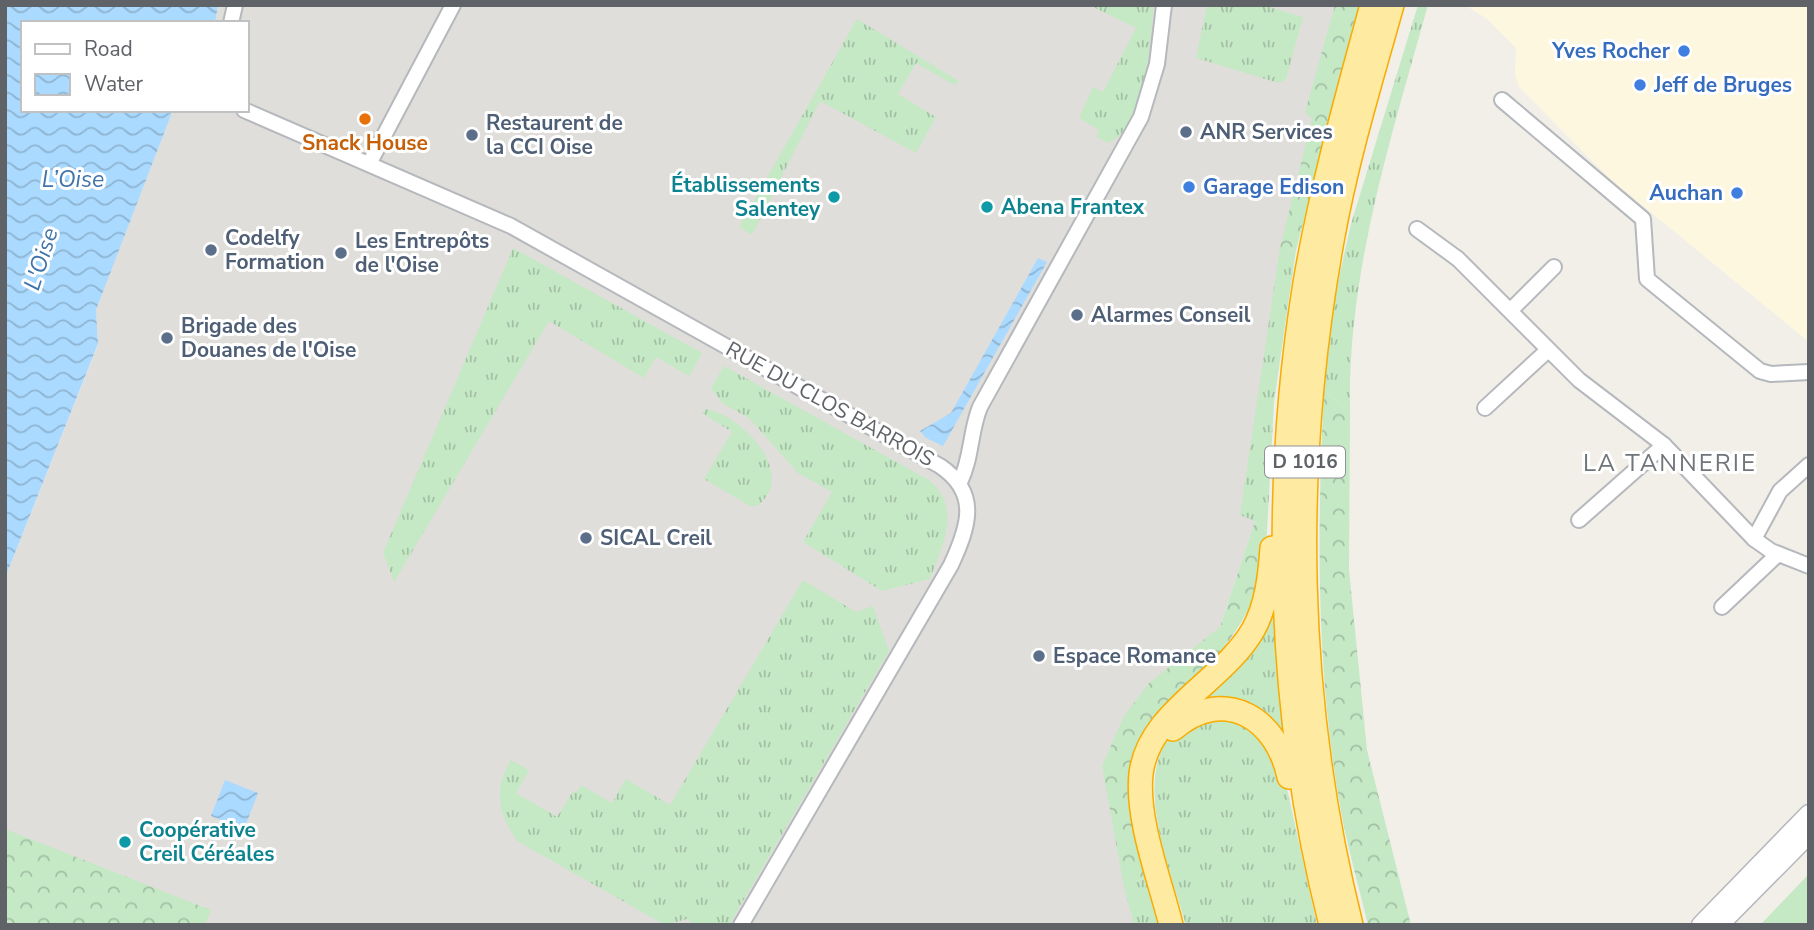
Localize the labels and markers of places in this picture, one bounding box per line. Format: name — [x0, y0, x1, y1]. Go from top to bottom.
place label: Yves Rocher — [1551, 37, 1671, 65]
marker: Yves Rocher — [1676, 43, 1692, 59]
place label: Jeff de Bruges — [1653, 71, 1792, 99]
marker: Jeff de Bruges — [1632, 77, 1648, 93]
place label: Restaurent de la CCI Oise — [486, 109, 623, 161]
marker: Snack House — [357, 111, 373, 127]
place label: ANR Services — [1200, 118, 1333, 146]
marker: ANR Services — [1178, 124, 1194, 140]
marker: Restaurent de la CCI Oise — [464, 127, 480, 143]
place label: Snack House — [302, 129, 428, 157]
place label: Établissements Salentey — [671, 171, 821, 223]
place label: Garage Edison — [1203, 173, 1344, 201]
marker: Garage Edison — [1181, 179, 1197, 195]
place label: Auchan — [1649, 179, 1723, 207]
marker: Auchan — [1729, 185, 1745, 201]
marker: Établissements Salentey — [826, 189, 842, 205]
place label: Abena Frantex — [1001, 193, 1145, 221]
marker: Abena Frantex — [979, 199, 995, 215]
place label: Codelfy Formation — [225, 224, 324, 276]
place label: Les Entrepôts de l'Oise — [355, 227, 489, 279]
marker: Codelfy Formation — [203, 242, 219, 258]
marker: Les Entrepôts de l'Oise — [333, 245, 349, 261]
place label: Alarmes Conseil — [1091, 301, 1251, 329]
marker: Alarmes Conseil — [1069, 307, 1085, 323]
place label: Brigade des Douanes de l'Oise — [181, 312, 356, 364]
marker: Brigade des Douanes de l'Oise — [159, 330, 175, 346]
place label: SICAL Creil — [600, 524, 712, 552]
marker: SICAL Creil — [578, 530, 594, 546]
place label: Espace Romance — [1053, 642, 1216, 670]
marker: Espace Romance — [1031, 648, 1047, 664]
place label: Coopérative Creil Céréales — [139, 816, 275, 868]
marker: Coopérative Creil Céréales — [117, 834, 133, 850]

